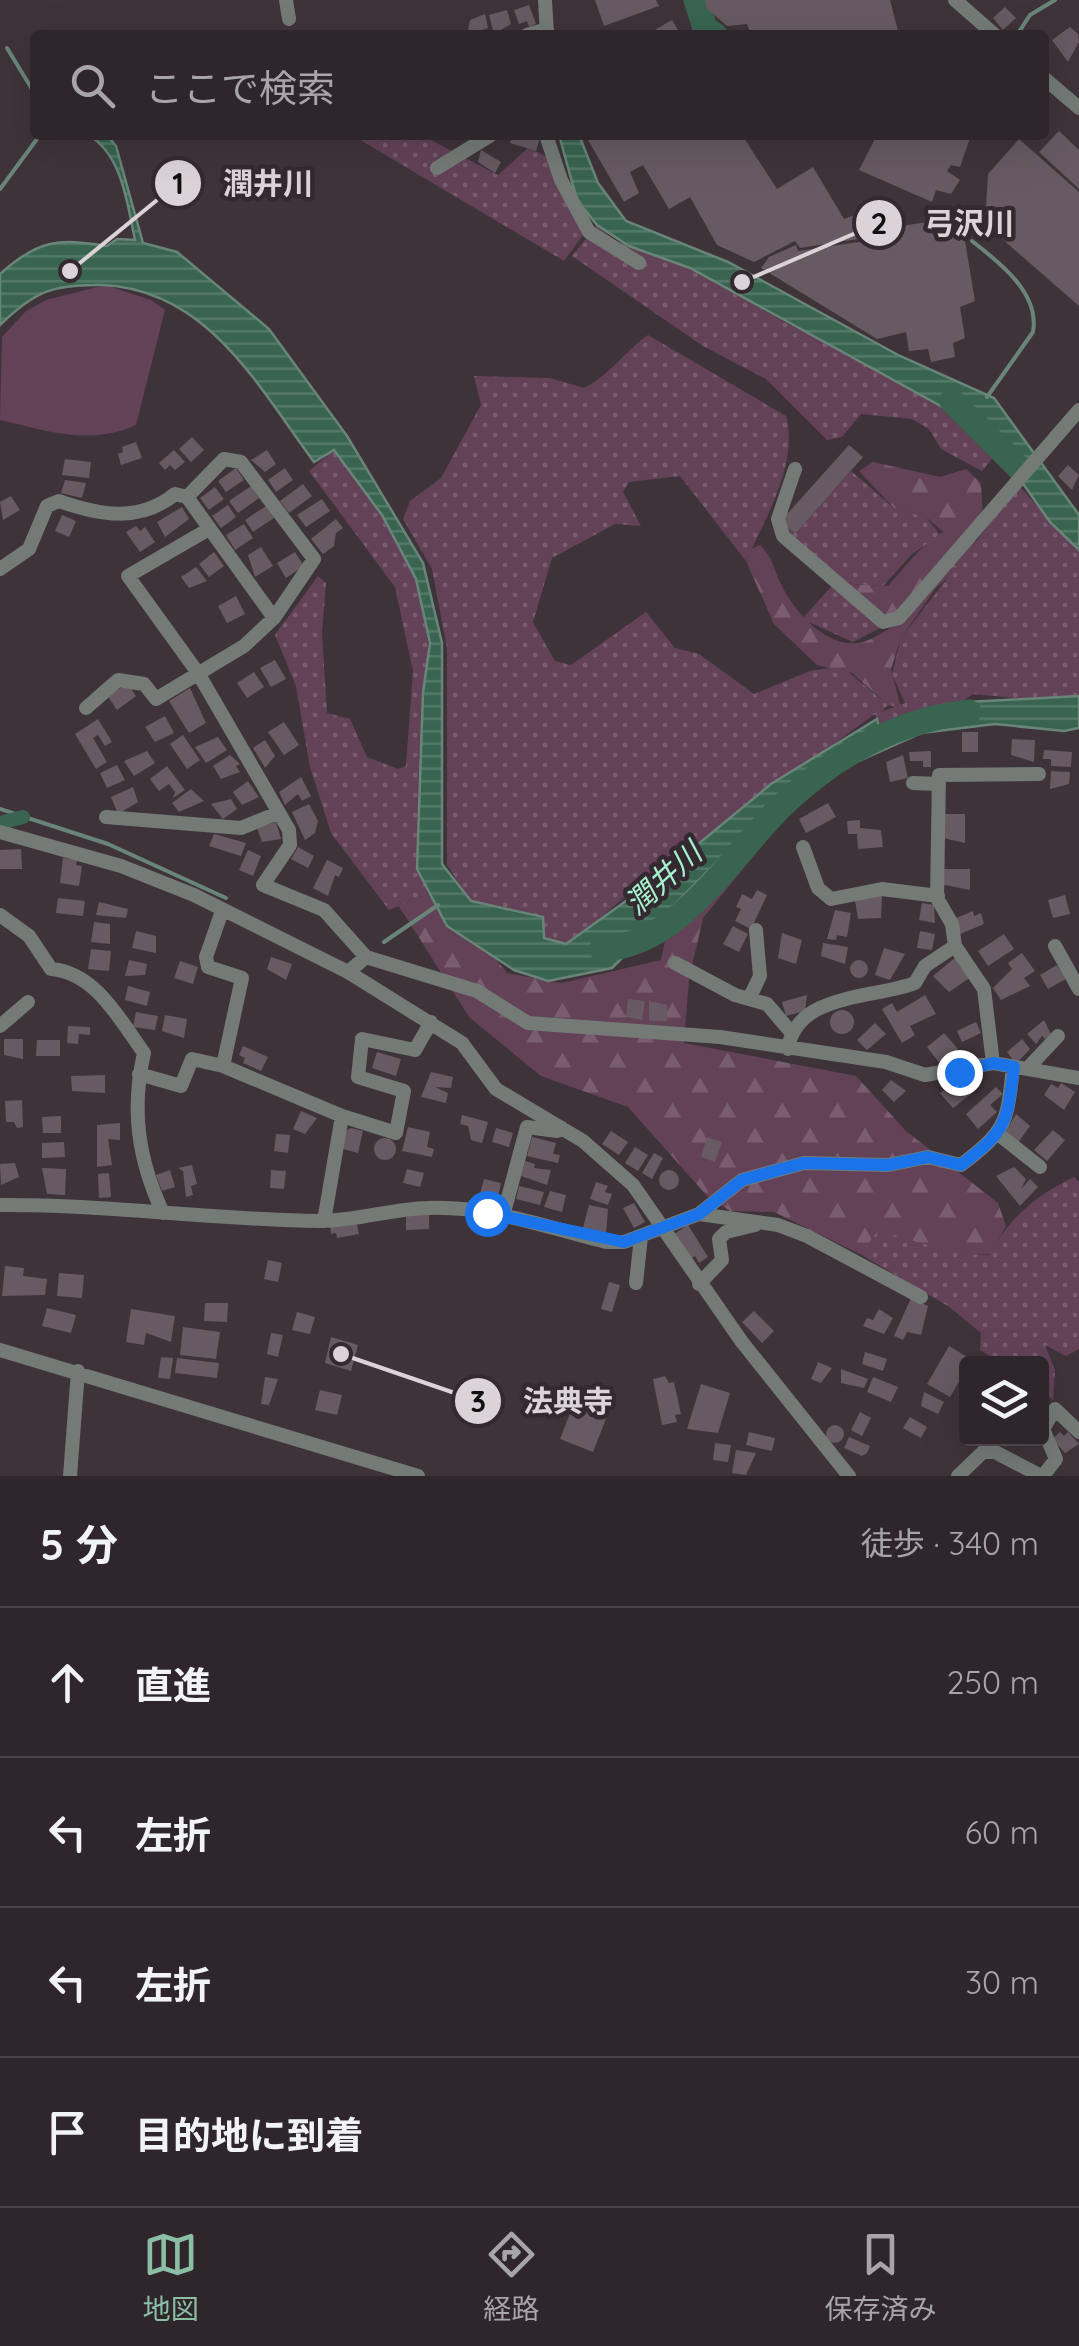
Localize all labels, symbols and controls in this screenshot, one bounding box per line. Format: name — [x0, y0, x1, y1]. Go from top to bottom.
search box — [30, 30, 1049, 140]
icon: search — [65, 58, 120, 113]
text: ここで検索 — [145, 64, 335, 112]
callout: 潤井川 — [153, 153, 333, 213]
text: 1 — [172, 164, 184, 202]
text: 潤井川 — [223, 164, 313, 202]
callout: 弓沢川 — [854, 193, 1034, 253]
text: 2 — [870, 204, 888, 242]
text: 弓沢川 — [924, 204, 1014, 242]
water label: 潤井川 — [617, 832, 711, 922]
route end — [937, 1050, 983, 1096]
route start — [465, 1191, 511, 1237]
map controls — [959, 1356, 1049, 1446]
button: layers — [959, 1356, 1049, 1446]
callout: 法典寺 — [453, 1371, 633, 1431]
text: 3 — [470, 1382, 486, 1420]
text: 法典寺 — [523, 1382, 613, 1420]
text: 5 分 — [40, 1518, 118, 1571]
text: 徒歩 · 340 m — [861, 1523, 1039, 1563]
icon: ahead — [40, 1655, 95, 1710]
text: 直進 — [135, 1661, 211, 1709]
text: 250 m — [947, 1662, 1039, 1702]
icon: left — [40, 1805, 95, 1860]
text: 左折 — [135, 1811, 211, 1859]
text: 60 m — [965, 1812, 1039, 1852]
icon: left — [40, 1955, 95, 2010]
text: 左折 — [135, 1961, 211, 2009]
text: 30 m — [965, 1962, 1039, 2002]
icon: arrive — [40, 2105, 95, 2160]
text: 目的地に到着 — [135, 2111, 363, 2159]
tab: 地図 — [142, 2227, 199, 2327]
tab: 経路 — [483, 2227, 540, 2327]
tab: 保存済み — [824, 2227, 937, 2327]

